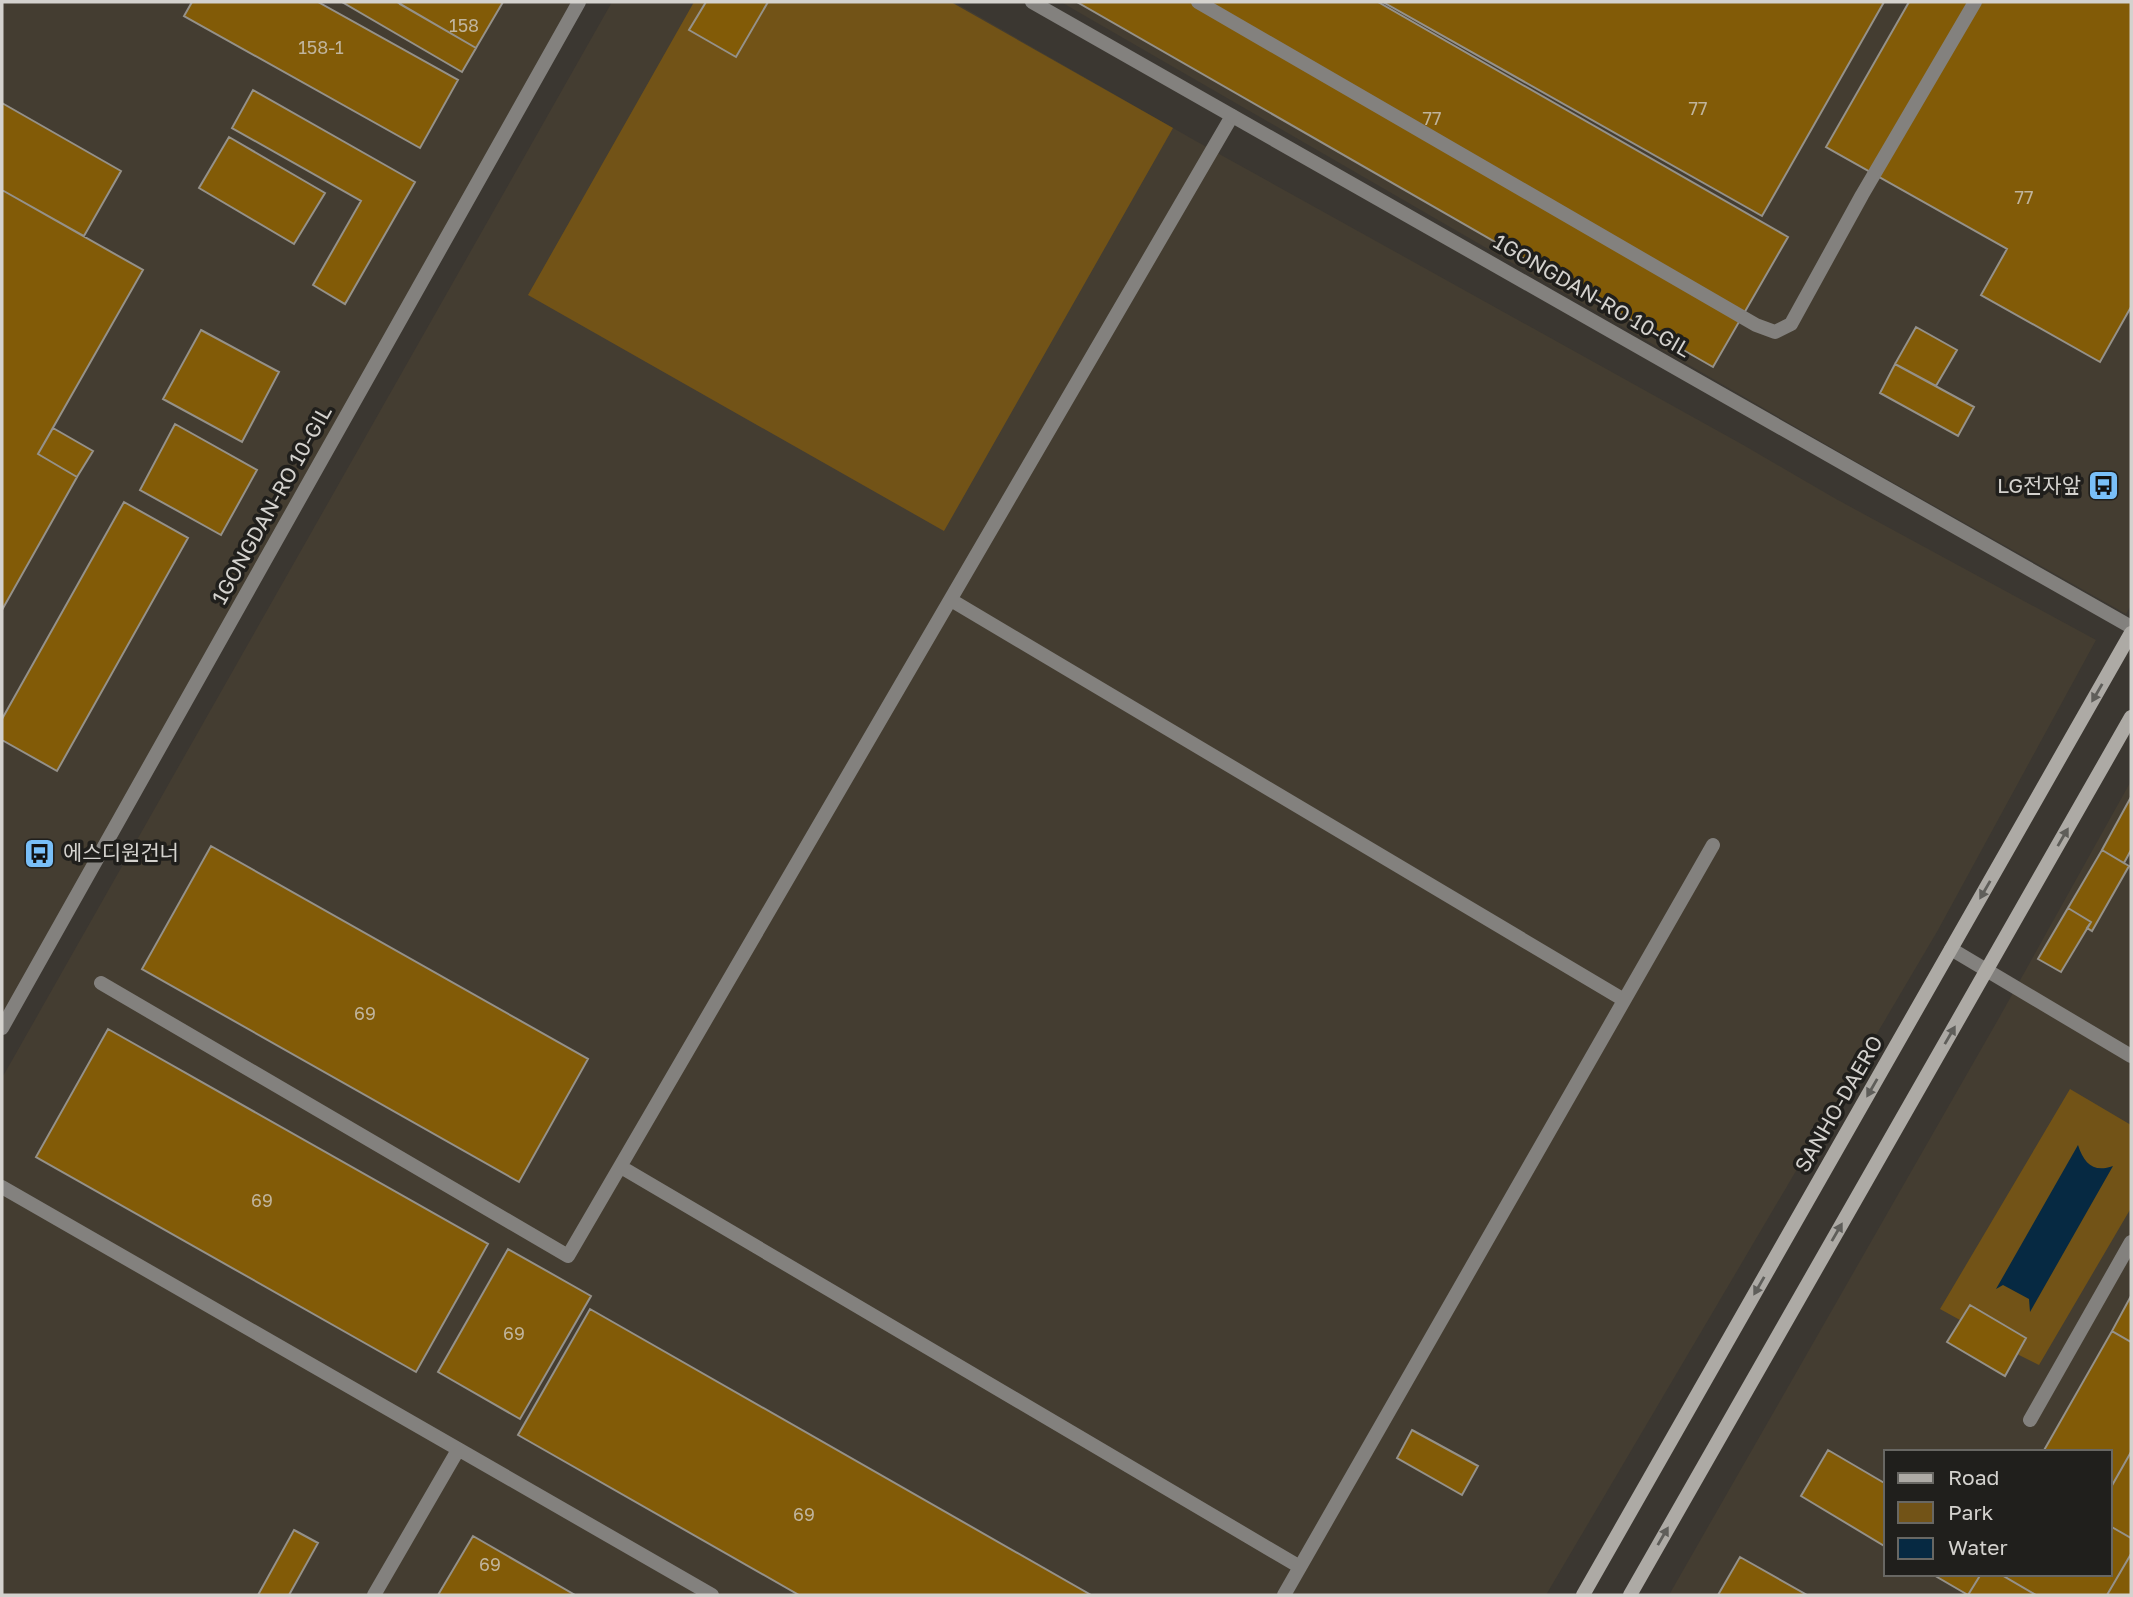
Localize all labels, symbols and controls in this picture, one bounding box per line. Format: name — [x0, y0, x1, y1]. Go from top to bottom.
house number: 158 — [449, 14, 479, 36]
house number: 158-1 — [298, 36, 344, 58]
house number: 77 — [1688, 97, 1708, 119]
house number: 77 — [1422, 107, 1442, 129]
house number: 77 — [2014, 186, 2034, 208]
street label: 1GONGDAN-RO 10-GIL — [1489, 228, 1696, 362]
street label: 1GONGDAN-RO 10-GIL — [206, 401, 337, 608]
bus stop icon: LG전자앞 — [2087, 469, 2121, 503]
place label: LG전자앞 — [1997, 472, 2081, 498]
one-way arrow — [2091, 683, 2104, 702]
one-way arrow — [2056, 827, 2068, 847]
bus stop icon: 에스디원건너 — [23, 836, 57, 870]
place label: 에스디원건너 — [63, 839, 179, 865]
one-way arrow — [1979, 881, 1991, 900]
house number: 69 — [354, 1002, 376, 1024]
one-way arrow — [1944, 1025, 1956, 1044]
street label: SANHO-DAERO — [1788, 1030, 1888, 1177]
one-way arrow — [1866, 1078, 1878, 1098]
house number: 69 — [251, 1189, 273, 1211]
one-way arrow — [1831, 1222, 1843, 1242]
one-way arrow — [1753, 1276, 1765, 1295]
house number: 69 — [503, 1322, 525, 1344]
legend — [1884, 1450, 2112, 1576]
text: Road — [1948, 1464, 1999, 1490]
text: Park — [1948, 1499, 1994, 1525]
house number: 69 — [793, 1503, 815, 1525]
one-way arrow — [1657, 1526, 1669, 1546]
text: Water — [1948, 1534, 2008, 1560]
house number: 69 — [479, 1553, 501, 1575]

